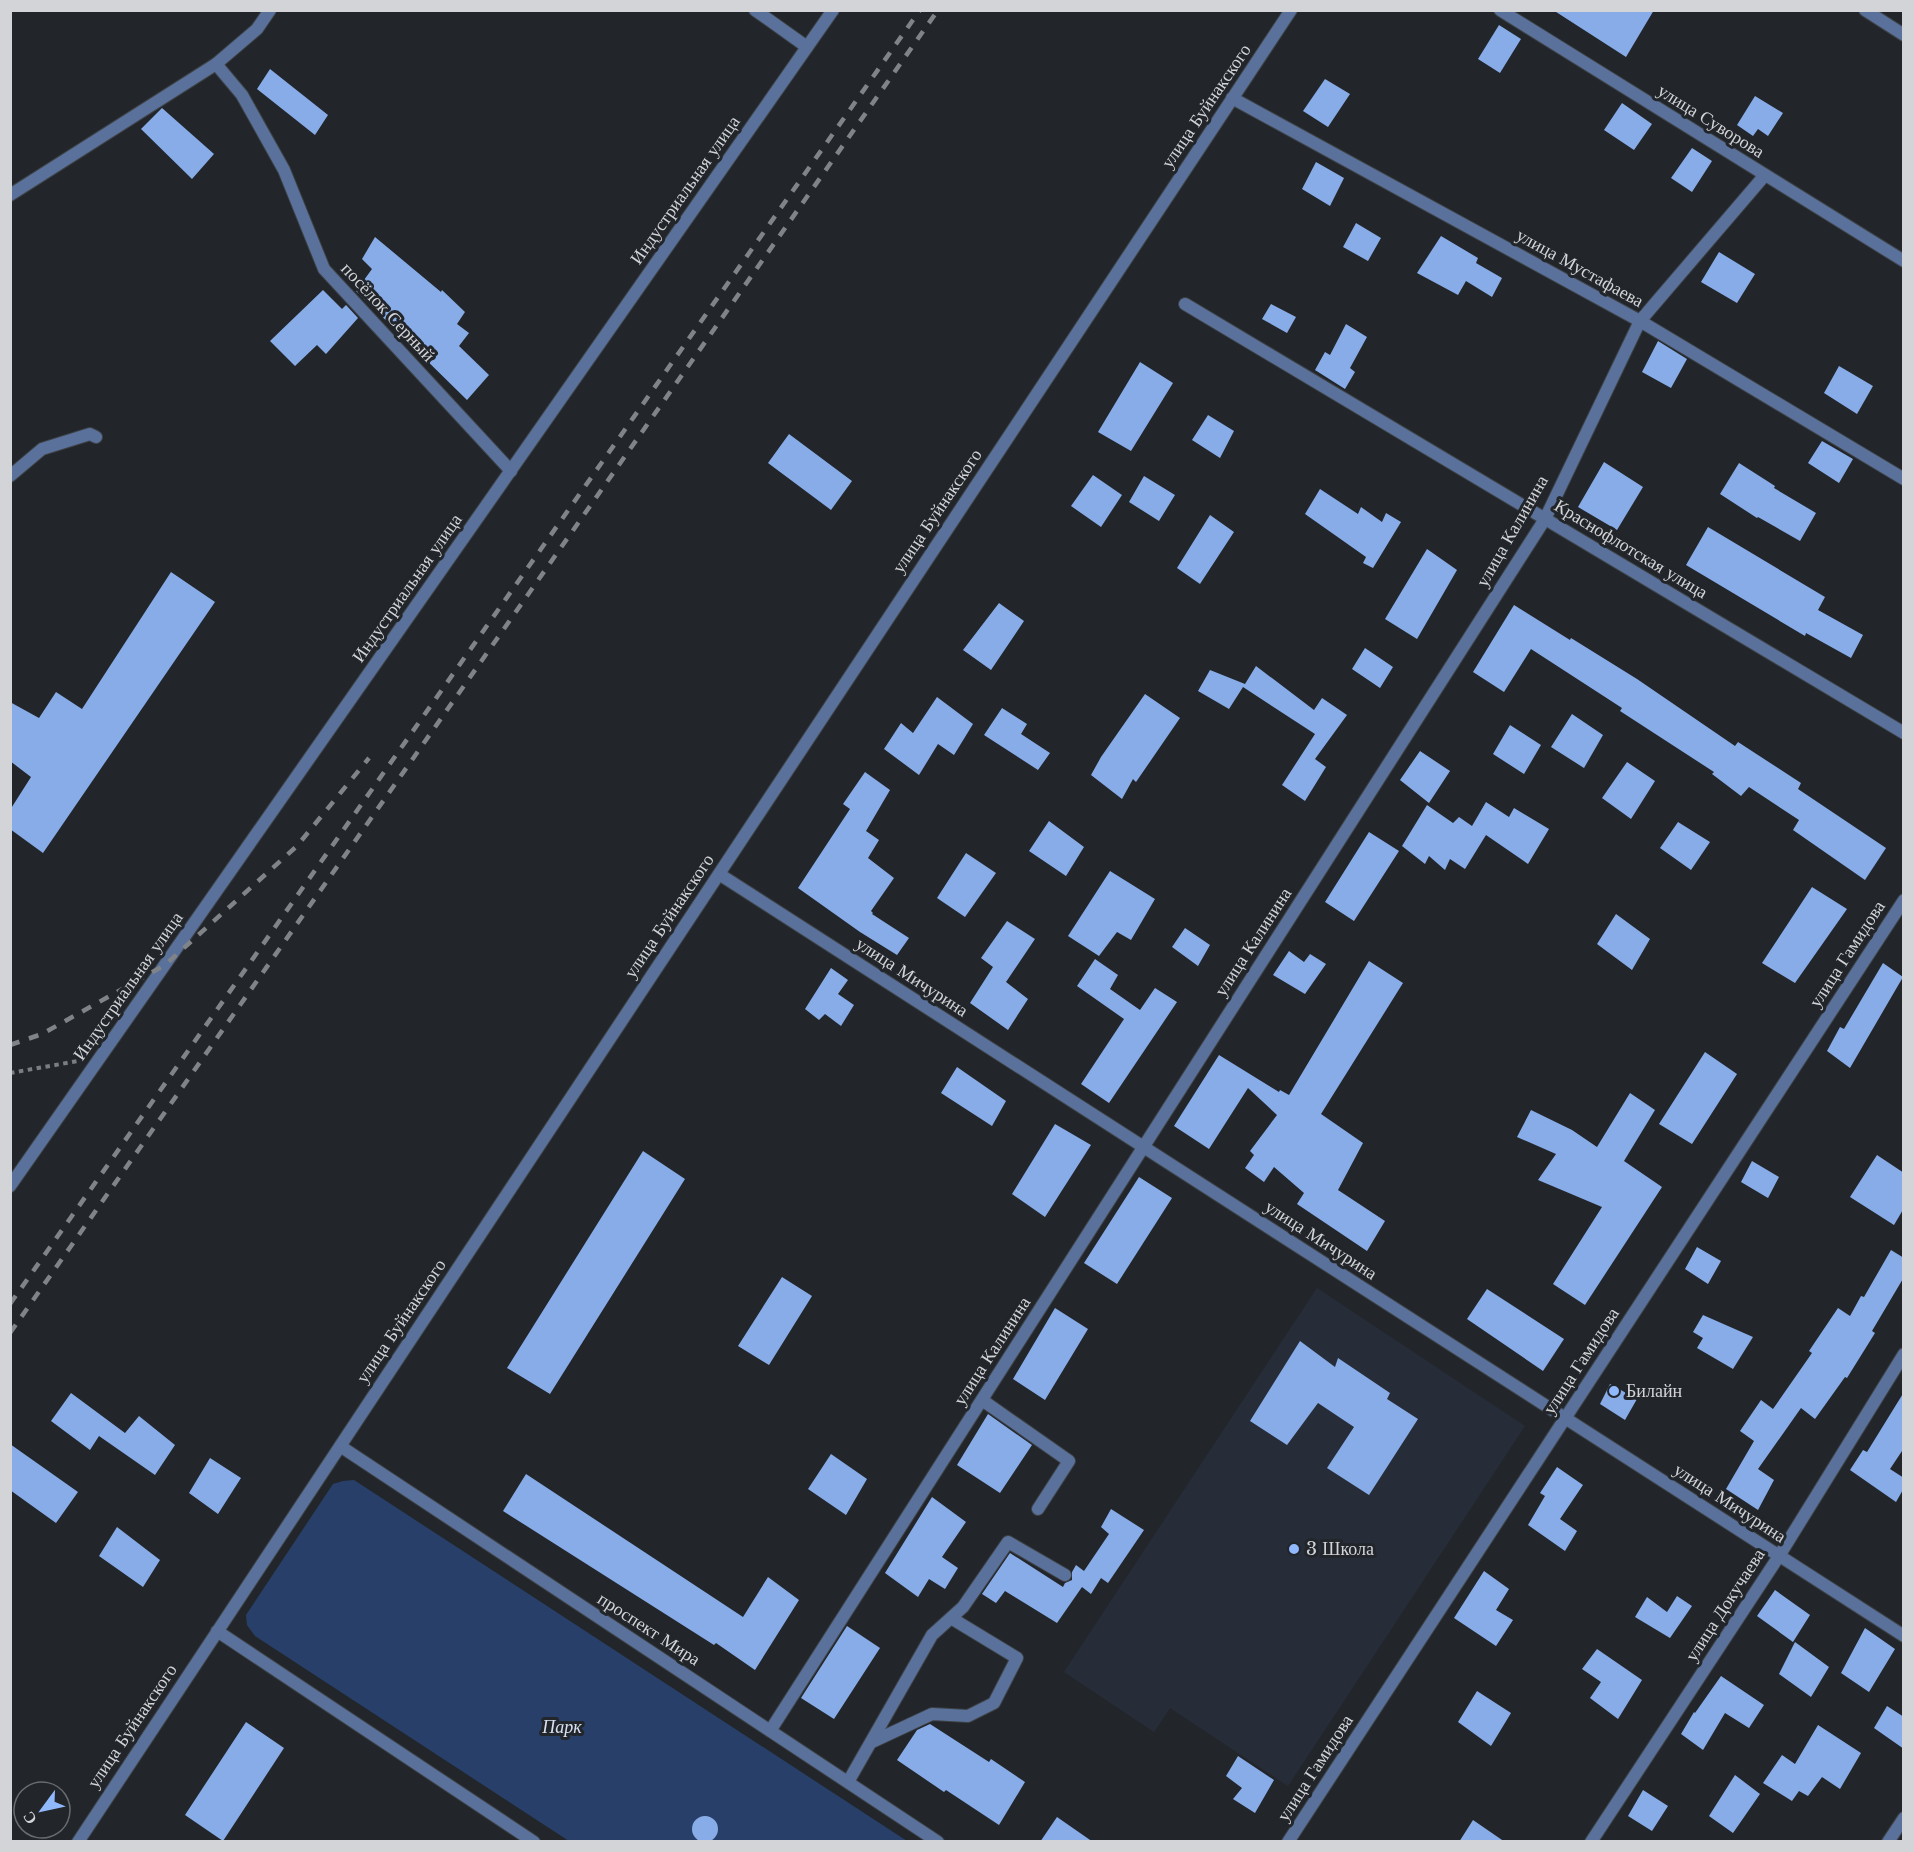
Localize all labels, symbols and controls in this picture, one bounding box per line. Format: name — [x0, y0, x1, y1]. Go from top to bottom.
street label: улица Буйнакского — [1156, 40, 1256, 172]
street label: улица Суворова — [1654, 79, 1768, 163]
street label: Индустриальная улица — [625, 111, 745, 269]
street label: улица Мустафаева — [1513, 224, 1647, 312]
street label: посёлок Серный — [336, 258, 440, 366]
street label: улица Буйнакского — [887, 445, 987, 577]
street label: улица Калинина — [1471, 471, 1553, 591]
street label: Краснофлотская улица — [1550, 495, 1712, 603]
street label: Индустриальная улица — [347, 509, 467, 667]
street label: улица Буйнакского — [619, 850, 719, 982]
street label: улица Калинина — [1210, 884, 1296, 1000]
street label: улица Гамидова — [1804, 896, 1890, 1012]
street label: Индустриальная улица — [68, 907, 188, 1065]
street label: улица Мичурина — [852, 932, 972, 1022]
street label: улица Мичурина — [1261, 1195, 1381, 1285]
street label: улица Буйнакского — [351, 1255, 451, 1387]
street label: улица Калинина — [949, 1293, 1035, 1409]
street label: улица Гамидова — [1538, 1303, 1624, 1419]
place label: Билайн — [1626, 1380, 1683, 1402]
marker: Билайн — [1607, 1384, 1621, 1398]
street label: улица Мичурина — [1670, 1458, 1790, 1548]
place label: 3 Школа — [1306, 1538, 1374, 1560]
marker: 3 Школа — [1287, 1542, 1301, 1556]
street label: улица Докучаева — [1680, 1545, 1770, 1665]
street label: проспект Мира — [594, 1588, 704, 1670]
street label: улица Буйнакского — [82, 1660, 182, 1792]
street label: улица Гамидова — [1272, 1710, 1358, 1826]
park label: Парк — [541, 1716, 582, 1738]
north arrow — [12, 1780, 72, 1840]
text: С — [18, 1808, 41, 1828]

